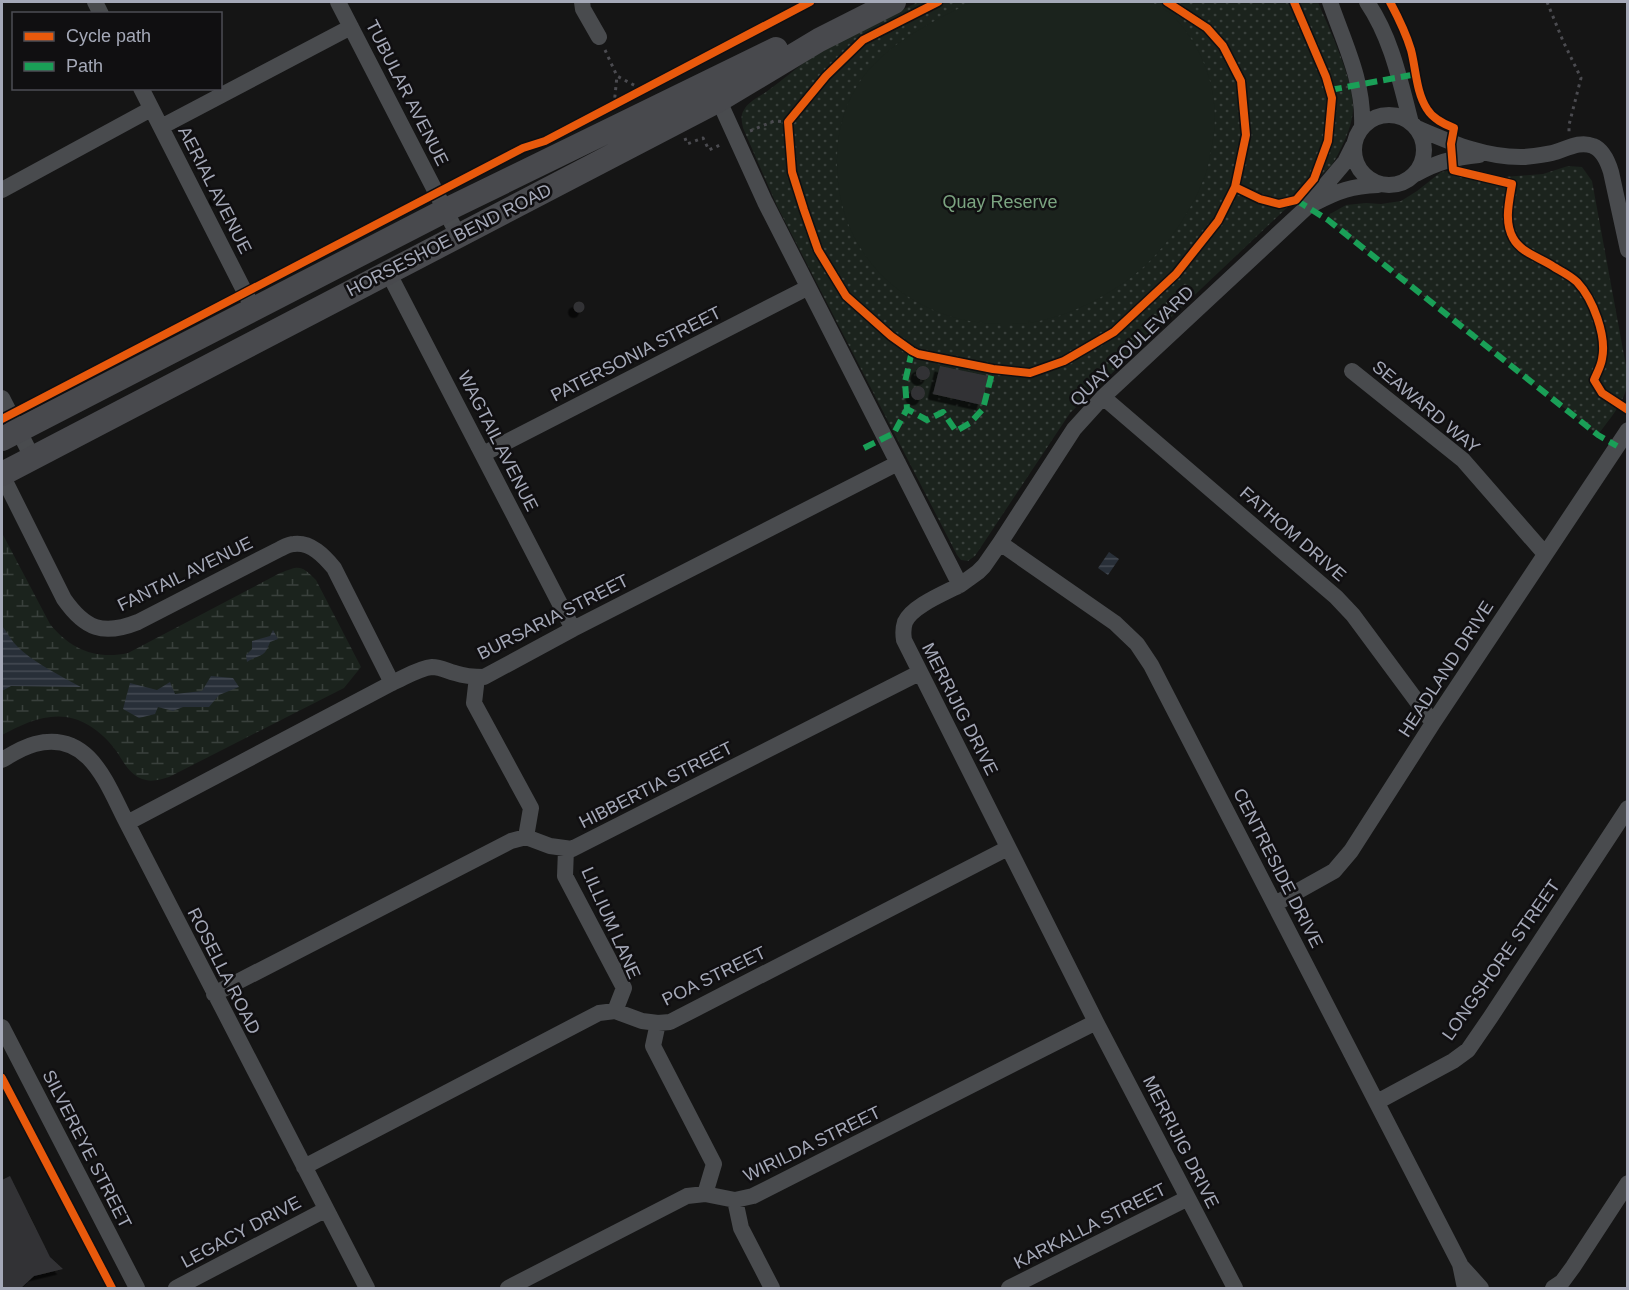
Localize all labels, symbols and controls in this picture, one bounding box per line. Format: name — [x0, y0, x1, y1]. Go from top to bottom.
legend — [12, 12, 222, 90]
street label: TUBULAR AVENUE — [362, 17, 452, 169]
text: Cycle path — [66, 26, 151, 46]
text: Path — [66, 56, 103, 76]
street label: AERIAL AVENUE — [174, 123, 256, 257]
street label: HORSESHOE BEND ROAD — [343, 180, 555, 300]
park label: Quay Reserve — [942, 192, 1058, 212]
street label: QUAY BOULEVARD — [1066, 282, 1198, 410]
street label: PATERSONIA STREET — [548, 302, 724, 406]
street label: SEAWARD WAY — [1368, 356, 1484, 458]
street label: WAGTAIL AVENUE — [454, 367, 542, 515]
street label: FATHOM DRIVE — [1236, 483, 1350, 585]
street label: FANTAIL AVENUE — [114, 533, 256, 615]
street label: BURSARIA STREET — [474, 570, 632, 664]
street label: HEADLAND DRIVE — [1395, 597, 1497, 741]
street label: MERRIJIG DRIVE — [918, 639, 1002, 779]
street label: HIBBERTIA STREET — [576, 738, 736, 832]
street label: CENTRESIDE DRIVE — [1229, 785, 1327, 951]
street label: LILLIUM LANE — [577, 864, 645, 982]
street label: LONGSHORE STREET — [1438, 876, 1564, 1044]
street label: ROSELLA ROAD — [184, 905, 264, 1037]
street label: POA STREET — [659, 942, 769, 1010]
street label: SILVEREYE STREET — [38, 1067, 136, 1231]
street label: MERRIJIG DRIVE — [1139, 1072, 1223, 1212]
street label: WIRILDA STREET — [740, 1102, 884, 1186]
street label: KARKALLA STREET — [1011, 1179, 1169, 1273]
street label: LEGACY DRIVE — [178, 1192, 304, 1272]

